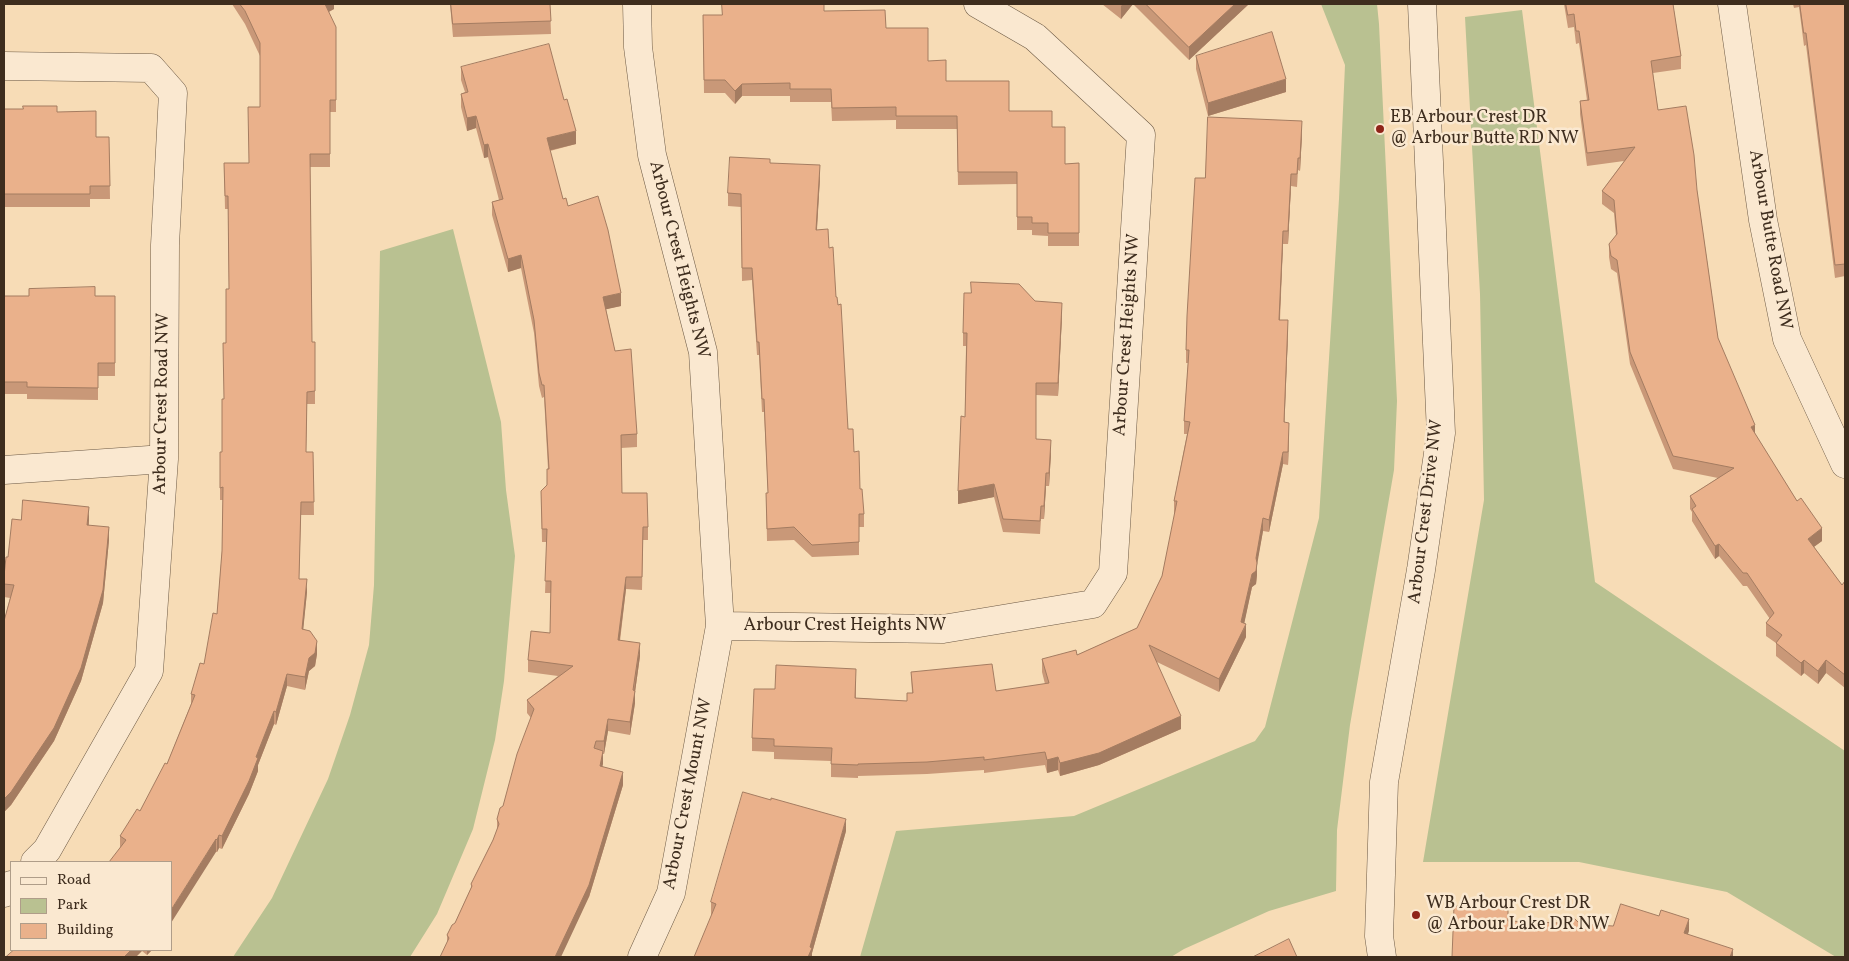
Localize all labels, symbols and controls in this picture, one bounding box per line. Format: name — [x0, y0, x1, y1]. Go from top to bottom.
place label: EB Arbour Crest DR @ Arbour Butte RD NW — [1390, 108, 1579, 150]
marker: EB Arbour Crest DR @ Arbour Butte RD NW — [1374, 123, 1386, 135]
street label: Arbour Butte Road NW — [1743, 148, 1795, 332]
street label: Arbour Crest Heights NW — [643, 159, 713, 361]
street label: Arbour Crest Heights NW — [1110, 233, 1146, 437]
street label: Arbour Crest Road NW — [151, 313, 175, 495]
street label: Arbour Crest Drive NW — [1405, 419, 1449, 605]
street label: Arbour Crest Heights NW — [744, 616, 946, 638]
street label: Arbour Crest Mount NW — [660, 696, 718, 892]
legend — [10, 861, 172, 951]
text: Road — [57, 870, 91, 891]
place label: WB Arbour Crest DR @ Arbour Lake DR NW — [1426, 894, 1610, 936]
text: Park — [57, 895, 88, 916]
marker: WB Arbour Crest DR @ Arbour Lake DR NW — [1410, 909, 1422, 921]
text: Building — [57, 920, 113, 941]

